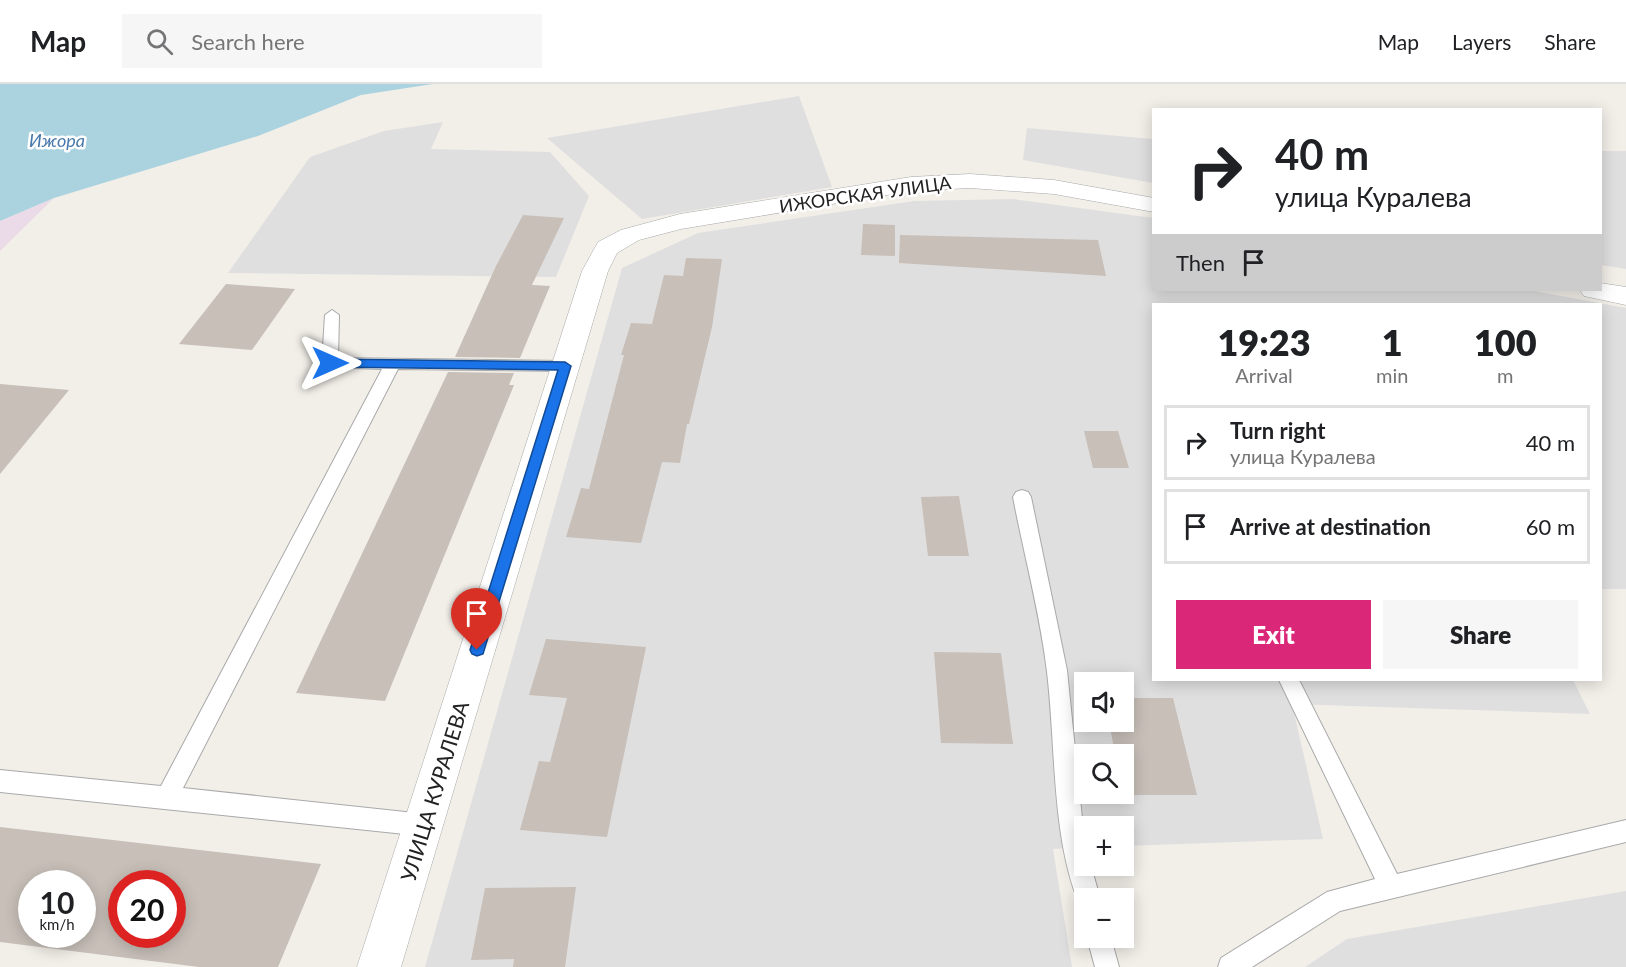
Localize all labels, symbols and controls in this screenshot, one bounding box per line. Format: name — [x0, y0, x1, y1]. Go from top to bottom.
search box — [122, 14, 542, 68]
text: Map — [30, 24, 86, 58]
icon: search — [143, 25, 176, 58]
text: Search here — [191, 28, 305, 55]
text: Map — [1378, 29, 1419, 54]
text: Layers — [1452, 29, 1511, 54]
text: Share — [1544, 29, 1596, 54]
water label: Ижора — [29, 129, 85, 151]
text: 40 m — [1275, 129, 1369, 179]
icon: right — [1176, 132, 1254, 210]
street label: ИЖОРСКАЯ УЛИЦА — [778, 171, 953, 217]
text: улица Куралева — [1275, 180, 1472, 213]
icon: arrive — [1237, 246, 1270, 279]
text: Then — [1176, 249, 1225, 276]
text: 19:23 — [1217, 320, 1311, 364]
text: 1 — [1382, 320, 1403, 364]
text: 100 — [1474, 320, 1537, 364]
position arrow — [298, 331, 362, 395]
text: Arrival — [1235, 363, 1293, 387]
text: min — [1376, 363, 1408, 387]
text: m — [1497, 363, 1513, 387]
text: Turn right — [1230, 417, 1325, 444]
icon: right — [1179, 426, 1212, 459]
text: 40 m — [1526, 429, 1575, 456]
text: улица Куралева — [1230, 444, 1376, 468]
icon: arrive — [1179, 510, 1212, 543]
text: Arrive at destination — [1230, 513, 1431, 540]
text: 60 m — [1526, 513, 1575, 540]
pin — [451, 588, 502, 650]
icon: arrive — [460, 597, 493, 630]
button: Exit — [1176, 600, 1371, 669]
button: Share — [1383, 600, 1578, 669]
map controls — [1074, 672, 1134, 948]
button: sound — [1074, 672, 1134, 732]
street label: УЛИЦА КУРАЛЕВА — [395, 697, 474, 884]
button: search — [1074, 744, 1134, 804]
button: + — [1074, 816, 1134, 876]
speed limit sign: 20 — [108, 870, 186, 948]
text: 10 — [40, 884, 74, 920]
button: − — [1074, 888, 1134, 948]
text: km/h — [39, 915, 75, 933]

